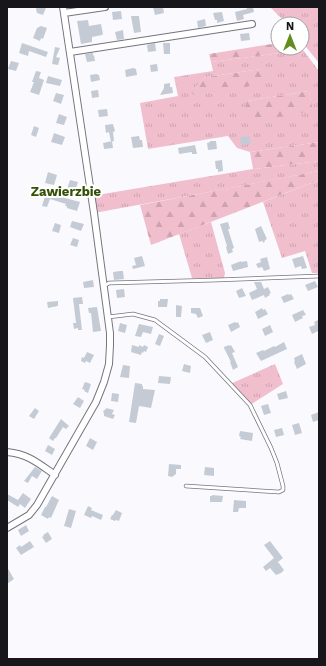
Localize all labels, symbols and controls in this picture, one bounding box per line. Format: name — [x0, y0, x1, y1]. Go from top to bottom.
north arrow — [270, 16, 310, 56]
text: N — [286, 20, 294, 33]
district label: Zawierzbie — [31, 184, 102, 199]

